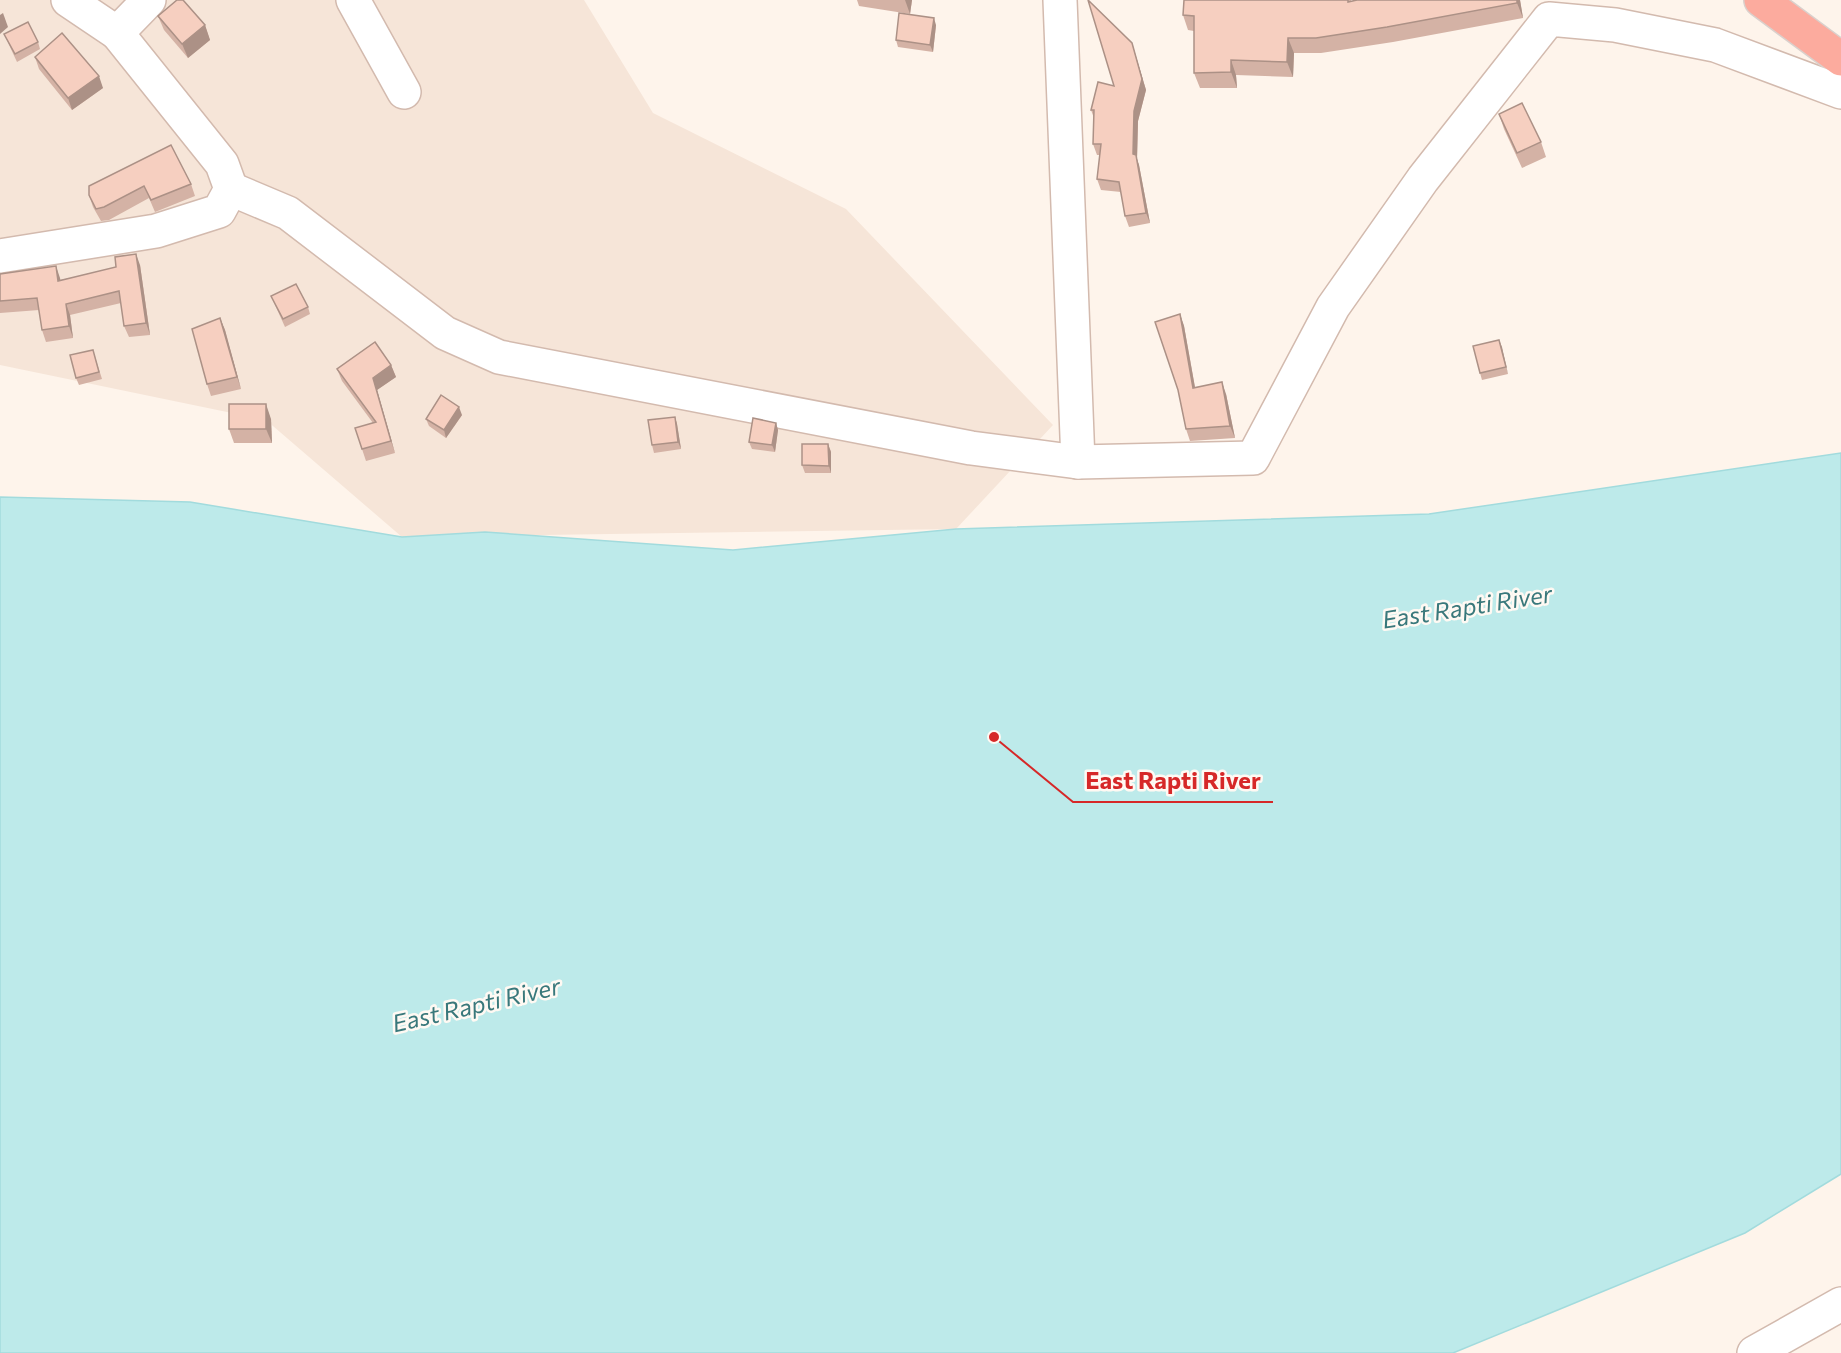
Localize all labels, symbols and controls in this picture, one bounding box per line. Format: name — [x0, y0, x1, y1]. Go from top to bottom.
water label: East Rapti River — [1380, 578, 1555, 634]
callout: East Rapti River — [1073, 760, 1273, 802]
text: East Rapti River — [1085, 765, 1261, 794]
water label: East Rapti River — [389, 970, 564, 1037]

